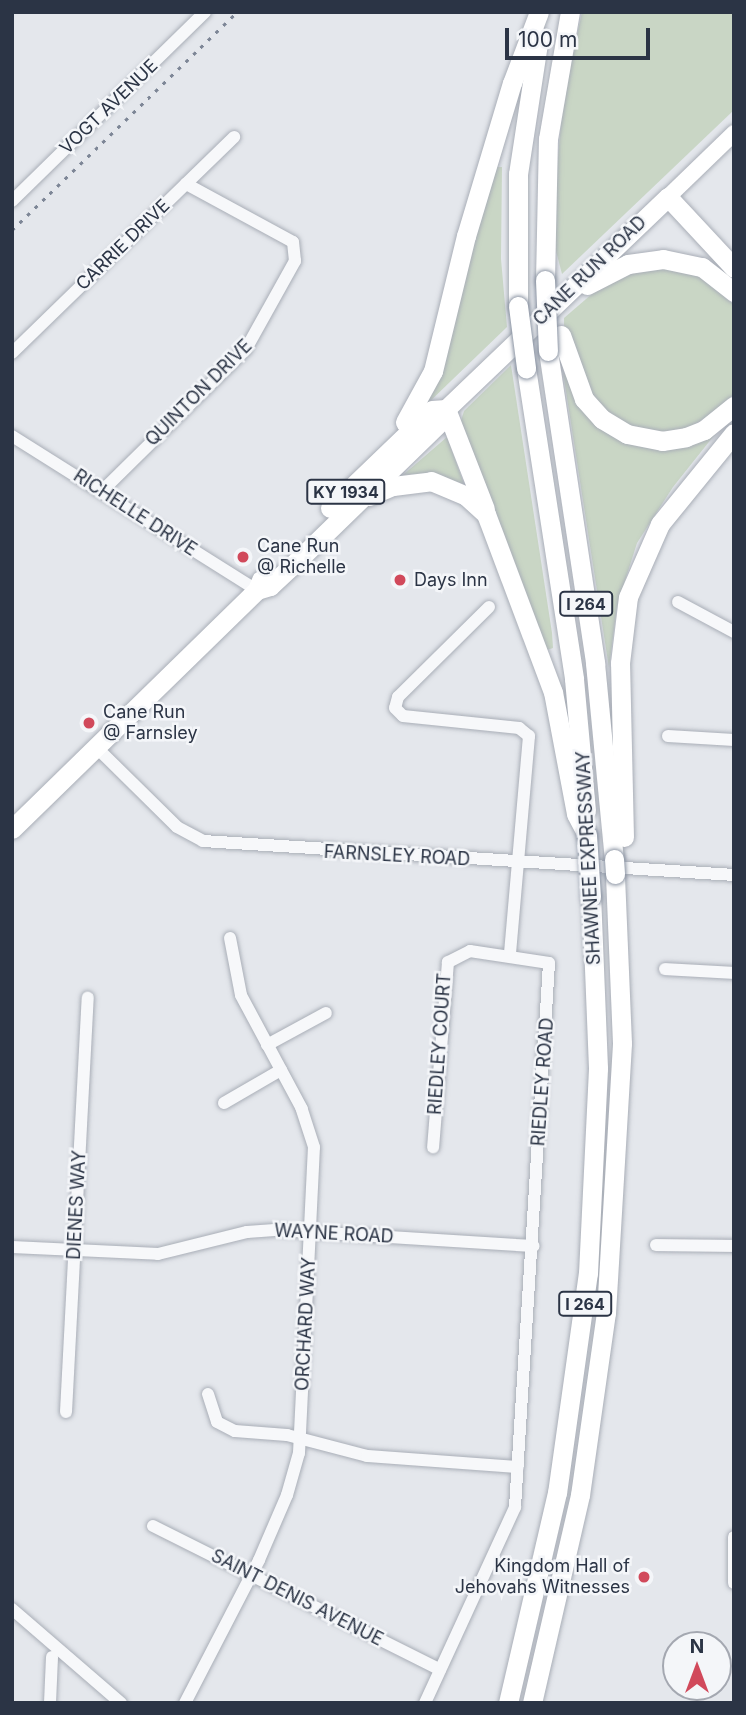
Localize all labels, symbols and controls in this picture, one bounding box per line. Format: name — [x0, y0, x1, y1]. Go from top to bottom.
scale bar — [508, 14, 653, 58]
text: 100 m — [518, 27, 577, 52]
street label: VOGT AVENUE — [56, 55, 162, 159]
street label: CARRIE DRIVE — [72, 195, 174, 295]
street label: CANE RUN ROAD — [529, 212, 651, 330]
street label: QUINTON DRIVE — [141, 335, 257, 451]
street label: RICHELLE DRIVE — [69, 465, 201, 561]
road number: KY 1934 — [306, 480, 386, 505]
place label: Cane Run @ Richelle — [257, 536, 346, 578]
marker: Cane Run @ Richelle — [235, 549, 251, 565]
place label: Days Inn — [414, 569, 488, 591]
marker: Days Inn — [392, 572, 408, 588]
road number: I 264 — [558, 592, 614, 617]
place label: Cane Run @ Farnsley — [103, 702, 198, 744]
marker: Cane Run @ Farnsley — [81, 715, 97, 731]
street label: SHAWNEE EXPRESSWAY — [573, 750, 605, 966]
street label: FARNSLEY ROAD — [323, 841, 471, 871]
street label: RIEDLEY COURT — [424, 972, 456, 1116]
street label: RIEDLEY ROAD — [528, 1017, 558, 1147]
street label: DIENES WAY — [63, 1150, 91, 1260]
street label: WAYNE ROAD — [274, 1220, 394, 1248]
street label: ORCHARD WAY — [292, 1257, 320, 1391]
road number: I 264 — [557, 1292, 613, 1316]
street label: SAINT DENIS AVENUE — [207, 1545, 387, 1651]
place label: Kingdom Hall of Jehovahs Witnesses — [455, 1556, 630, 1598]
marker: Kingdom Hall of Jehovahs Witnesses — [636, 1569, 652, 1585]
north arrow — [662, 1631, 732, 1701]
text: N — [690, 1635, 704, 1658]

